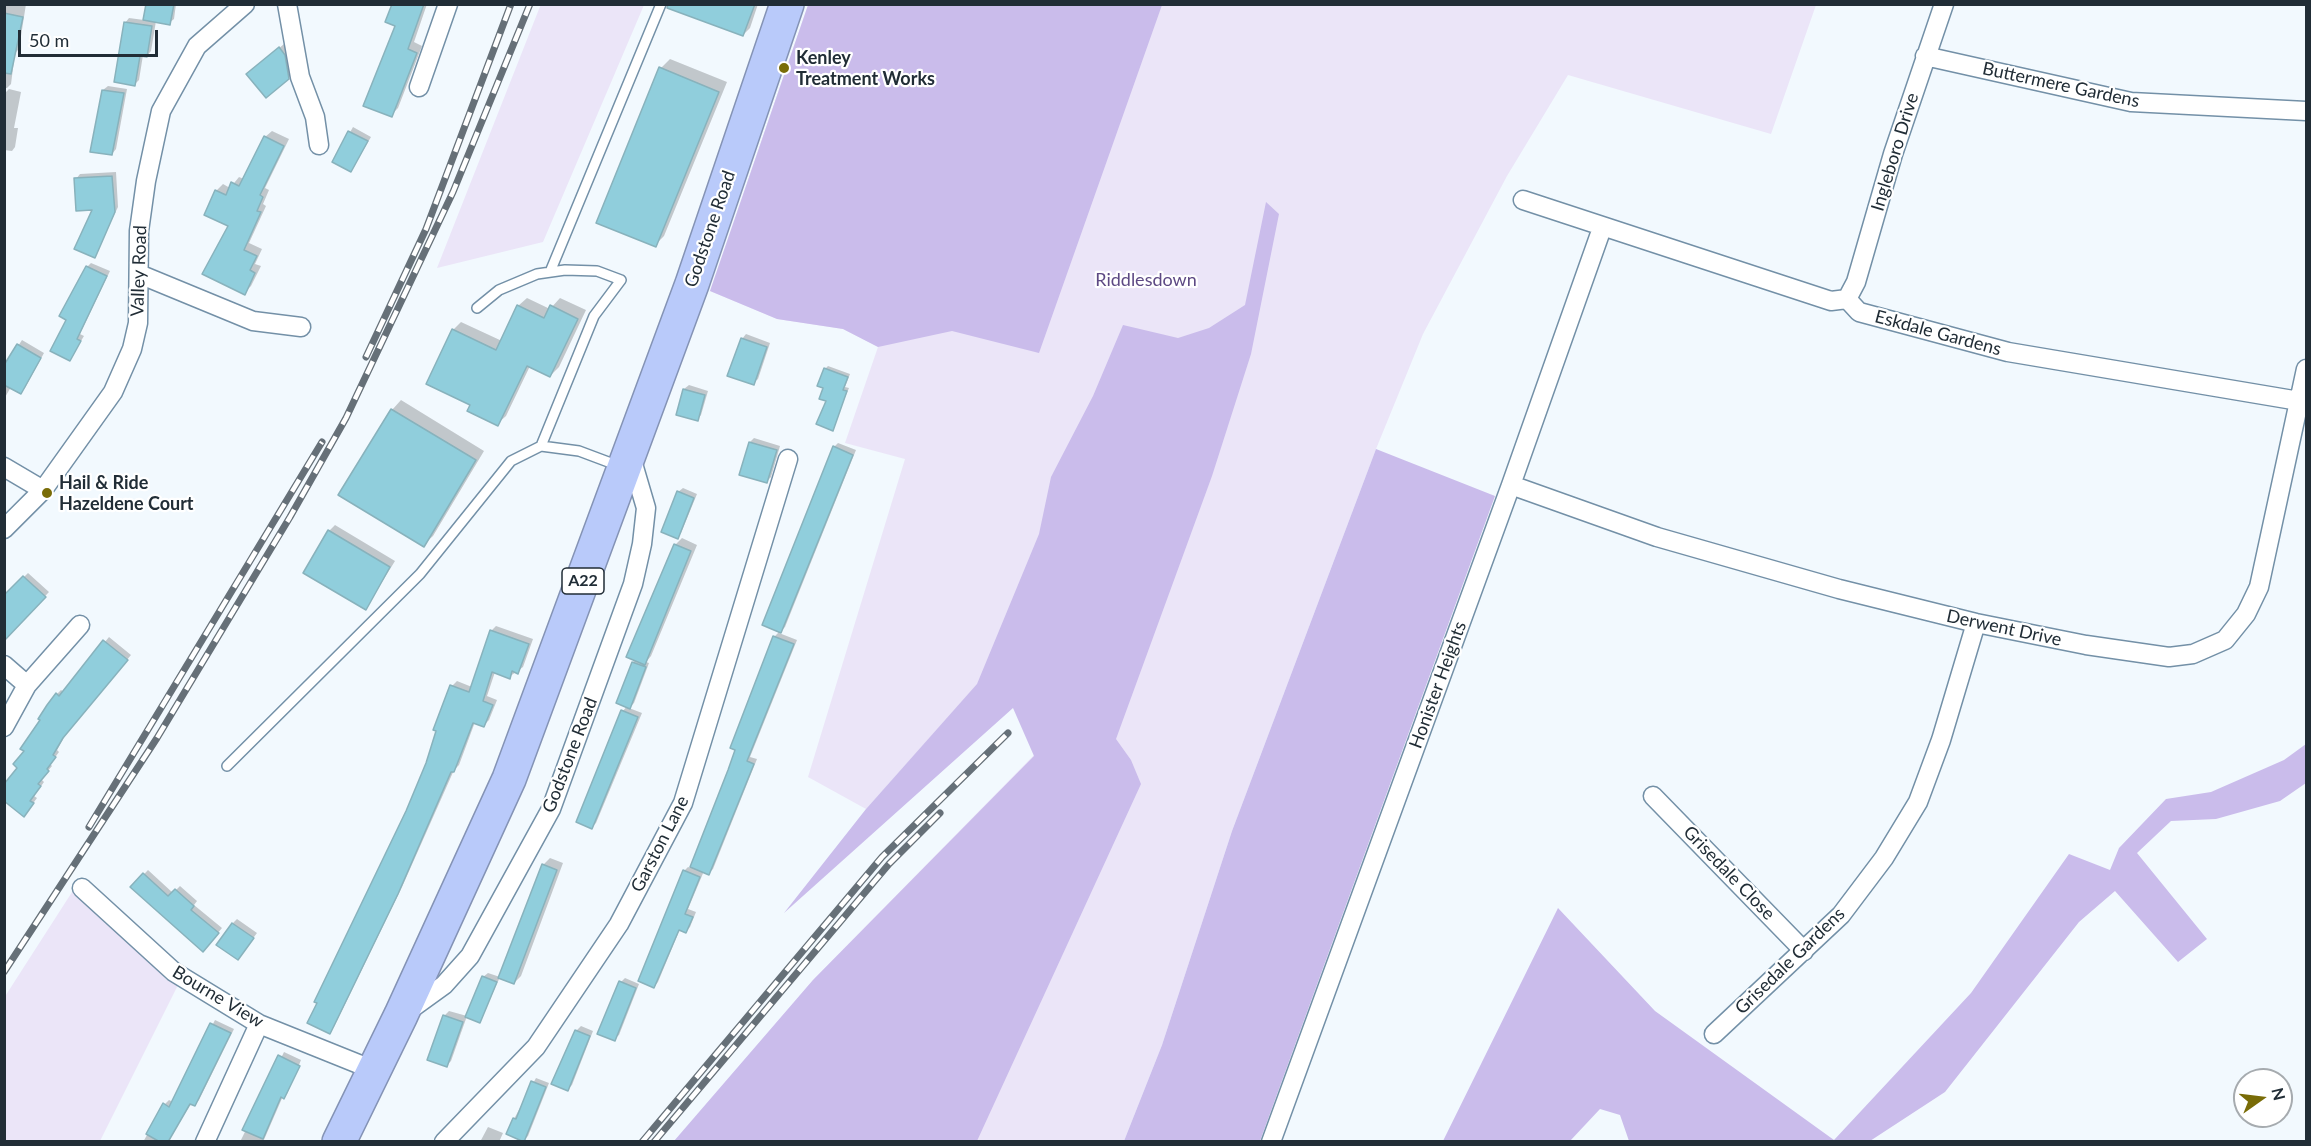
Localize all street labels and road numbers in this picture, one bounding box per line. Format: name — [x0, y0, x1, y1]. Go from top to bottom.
street label: Buttermere Gardens — [1980, 58, 2142, 112]
street label: Ingleboro Drive — [1867, 90, 1923, 214]
street label: Godstone Road — [680, 168, 740, 290]
street label: Valley Road — [127, 225, 151, 317]
street label: Eskdale Gardens — [1873, 306, 2003, 360]
road number: A22 — [562, 568, 604, 594]
street label: Derwent Drive — [1945, 605, 2063, 651]
street label: Honister Heights — [1405, 618, 1471, 752]
street label: Godstone Road — [538, 694, 602, 816]
street label: Garston Lane — [626, 792, 694, 896]
street label: Grisedale Close — [1679, 821, 1779, 925]
street label: Grisedale Gardens — [1731, 903, 1849, 1019]
street label: Bourne View — [169, 961, 267, 1033]

